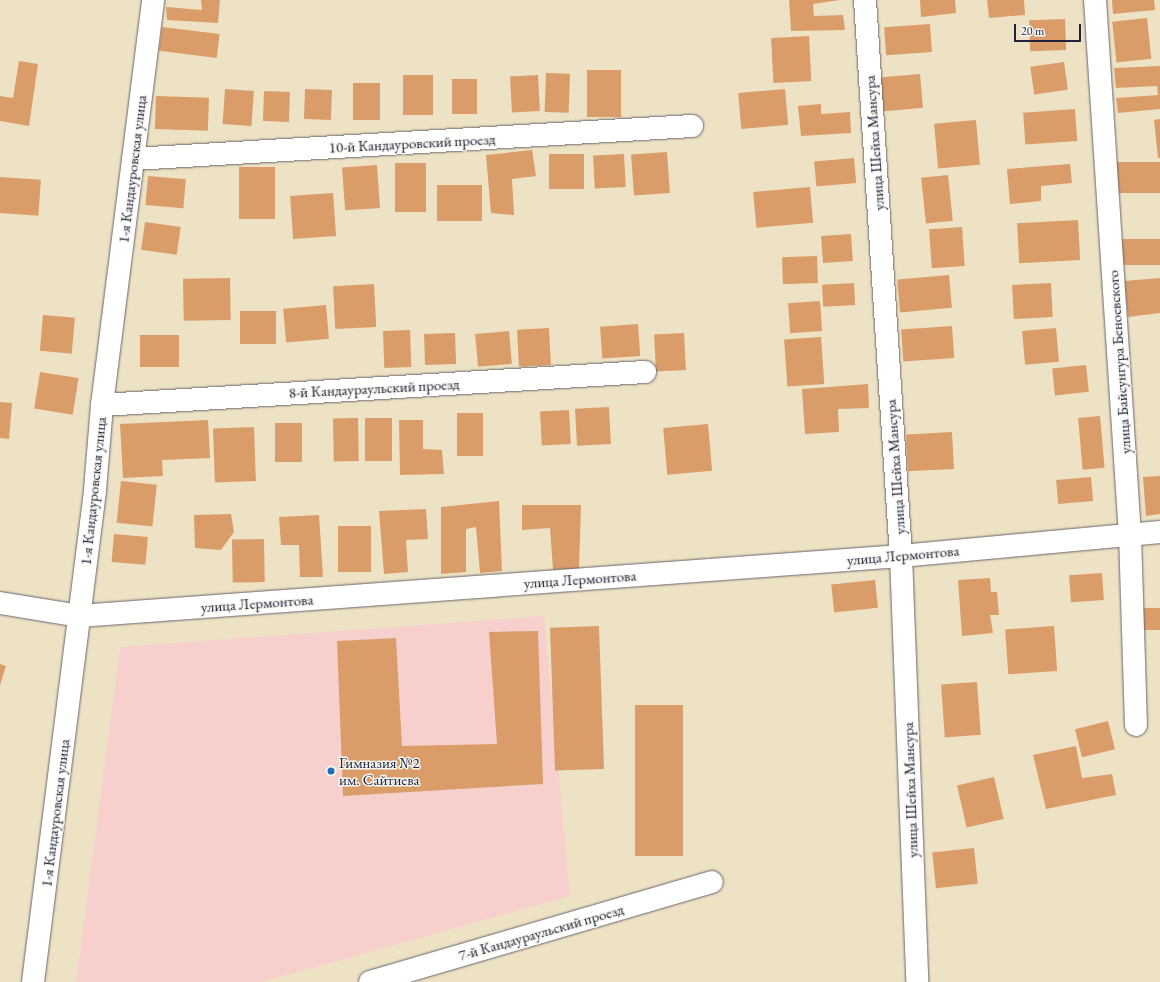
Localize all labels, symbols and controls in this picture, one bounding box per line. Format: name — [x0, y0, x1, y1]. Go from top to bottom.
scale bar — [1016, 16, 1083, 42]
text: 20 m — [1021, 23, 1044, 39]
street label: улица Шейха Мансура — [860, 75, 888, 211]
street label: 1-я Кандауровская улица — [114, 94, 150, 244]
street label: 10-й Кандауровский проезд — [328, 130, 496, 156]
street label: улица Байсунгура Беноевского — [1104, 269, 1134, 455]
street label: 8-й Кандаураульский проезд — [288, 375, 460, 401]
street label: улица Шейха Мансура — [881, 399, 909, 535]
street label: 1-я Кандауровская улица — [76, 416, 110, 566]
street label: улица Лермонтова — [846, 541, 960, 569]
street label: улица Лермонтова — [523, 566, 637, 592]
street label: улица Лермонтова — [200, 590, 314, 616]
street label: улица Шейха Мансура — [899, 722, 921, 858]
street label: 1-я Кандауровская улица — [37, 738, 73, 888]
place label: Гимназия №2 им. Сайтиева — [339, 753, 420, 788]
marker: Гимназия №2 им. Сайтиева — [326, 766, 336, 776]
street label: 7-й Кандаураульский проезд — [456, 900, 626, 964]

